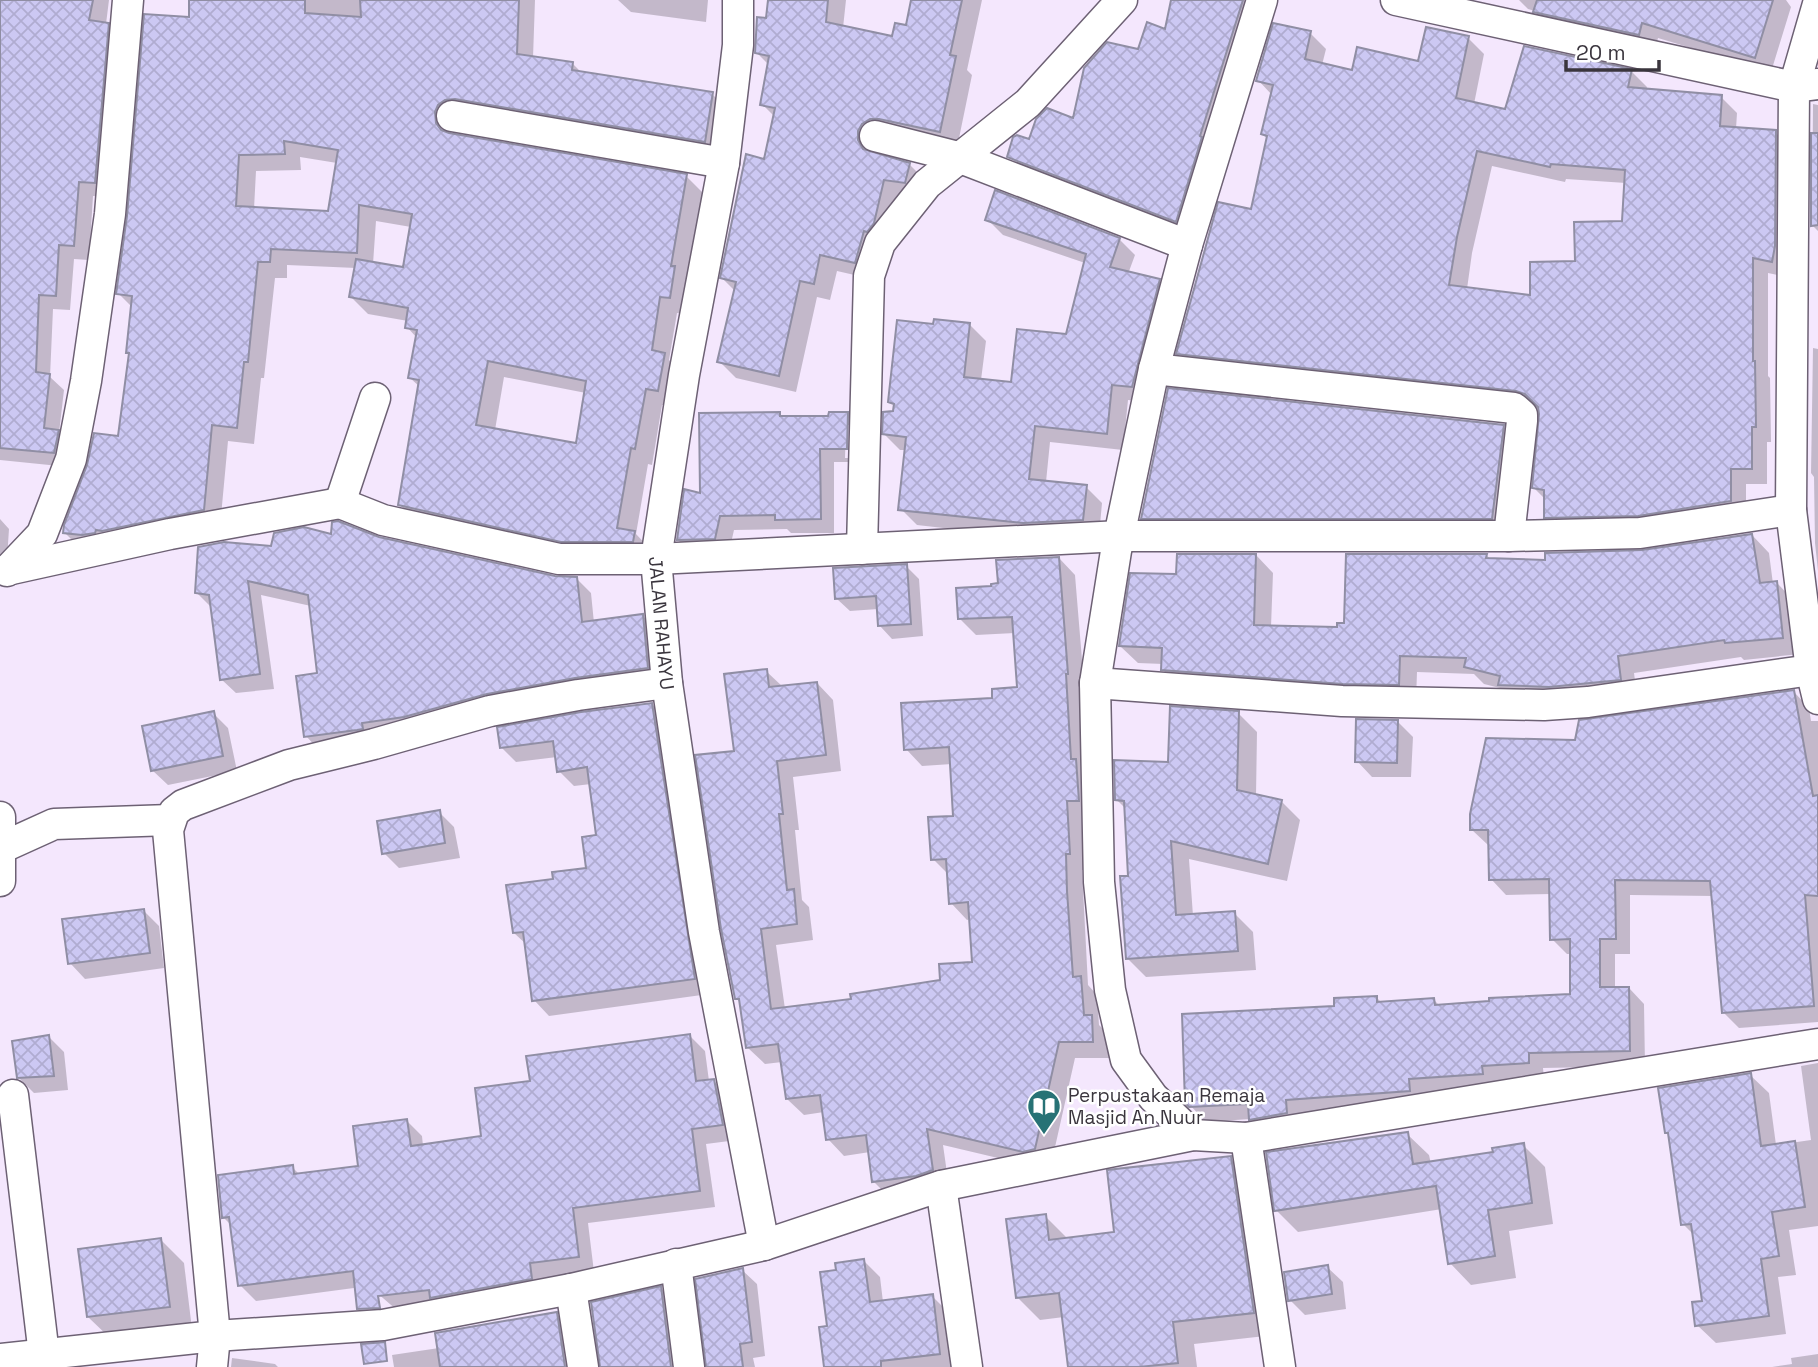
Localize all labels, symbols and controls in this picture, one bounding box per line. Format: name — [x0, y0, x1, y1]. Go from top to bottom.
scale bar — [1566, 28, 1659, 72]
text: 20 m — [1576, 39, 1626, 66]
street label: JALAN RAHAYU — [643, 555, 680, 691]
place label: Perpustakaan Remaja Masjid An Nuur — [1068, 1083, 1265, 1130]
library icon: Perpustakaan Remaja Masjid An Nuur — [1025, 1087, 1063, 1136]

